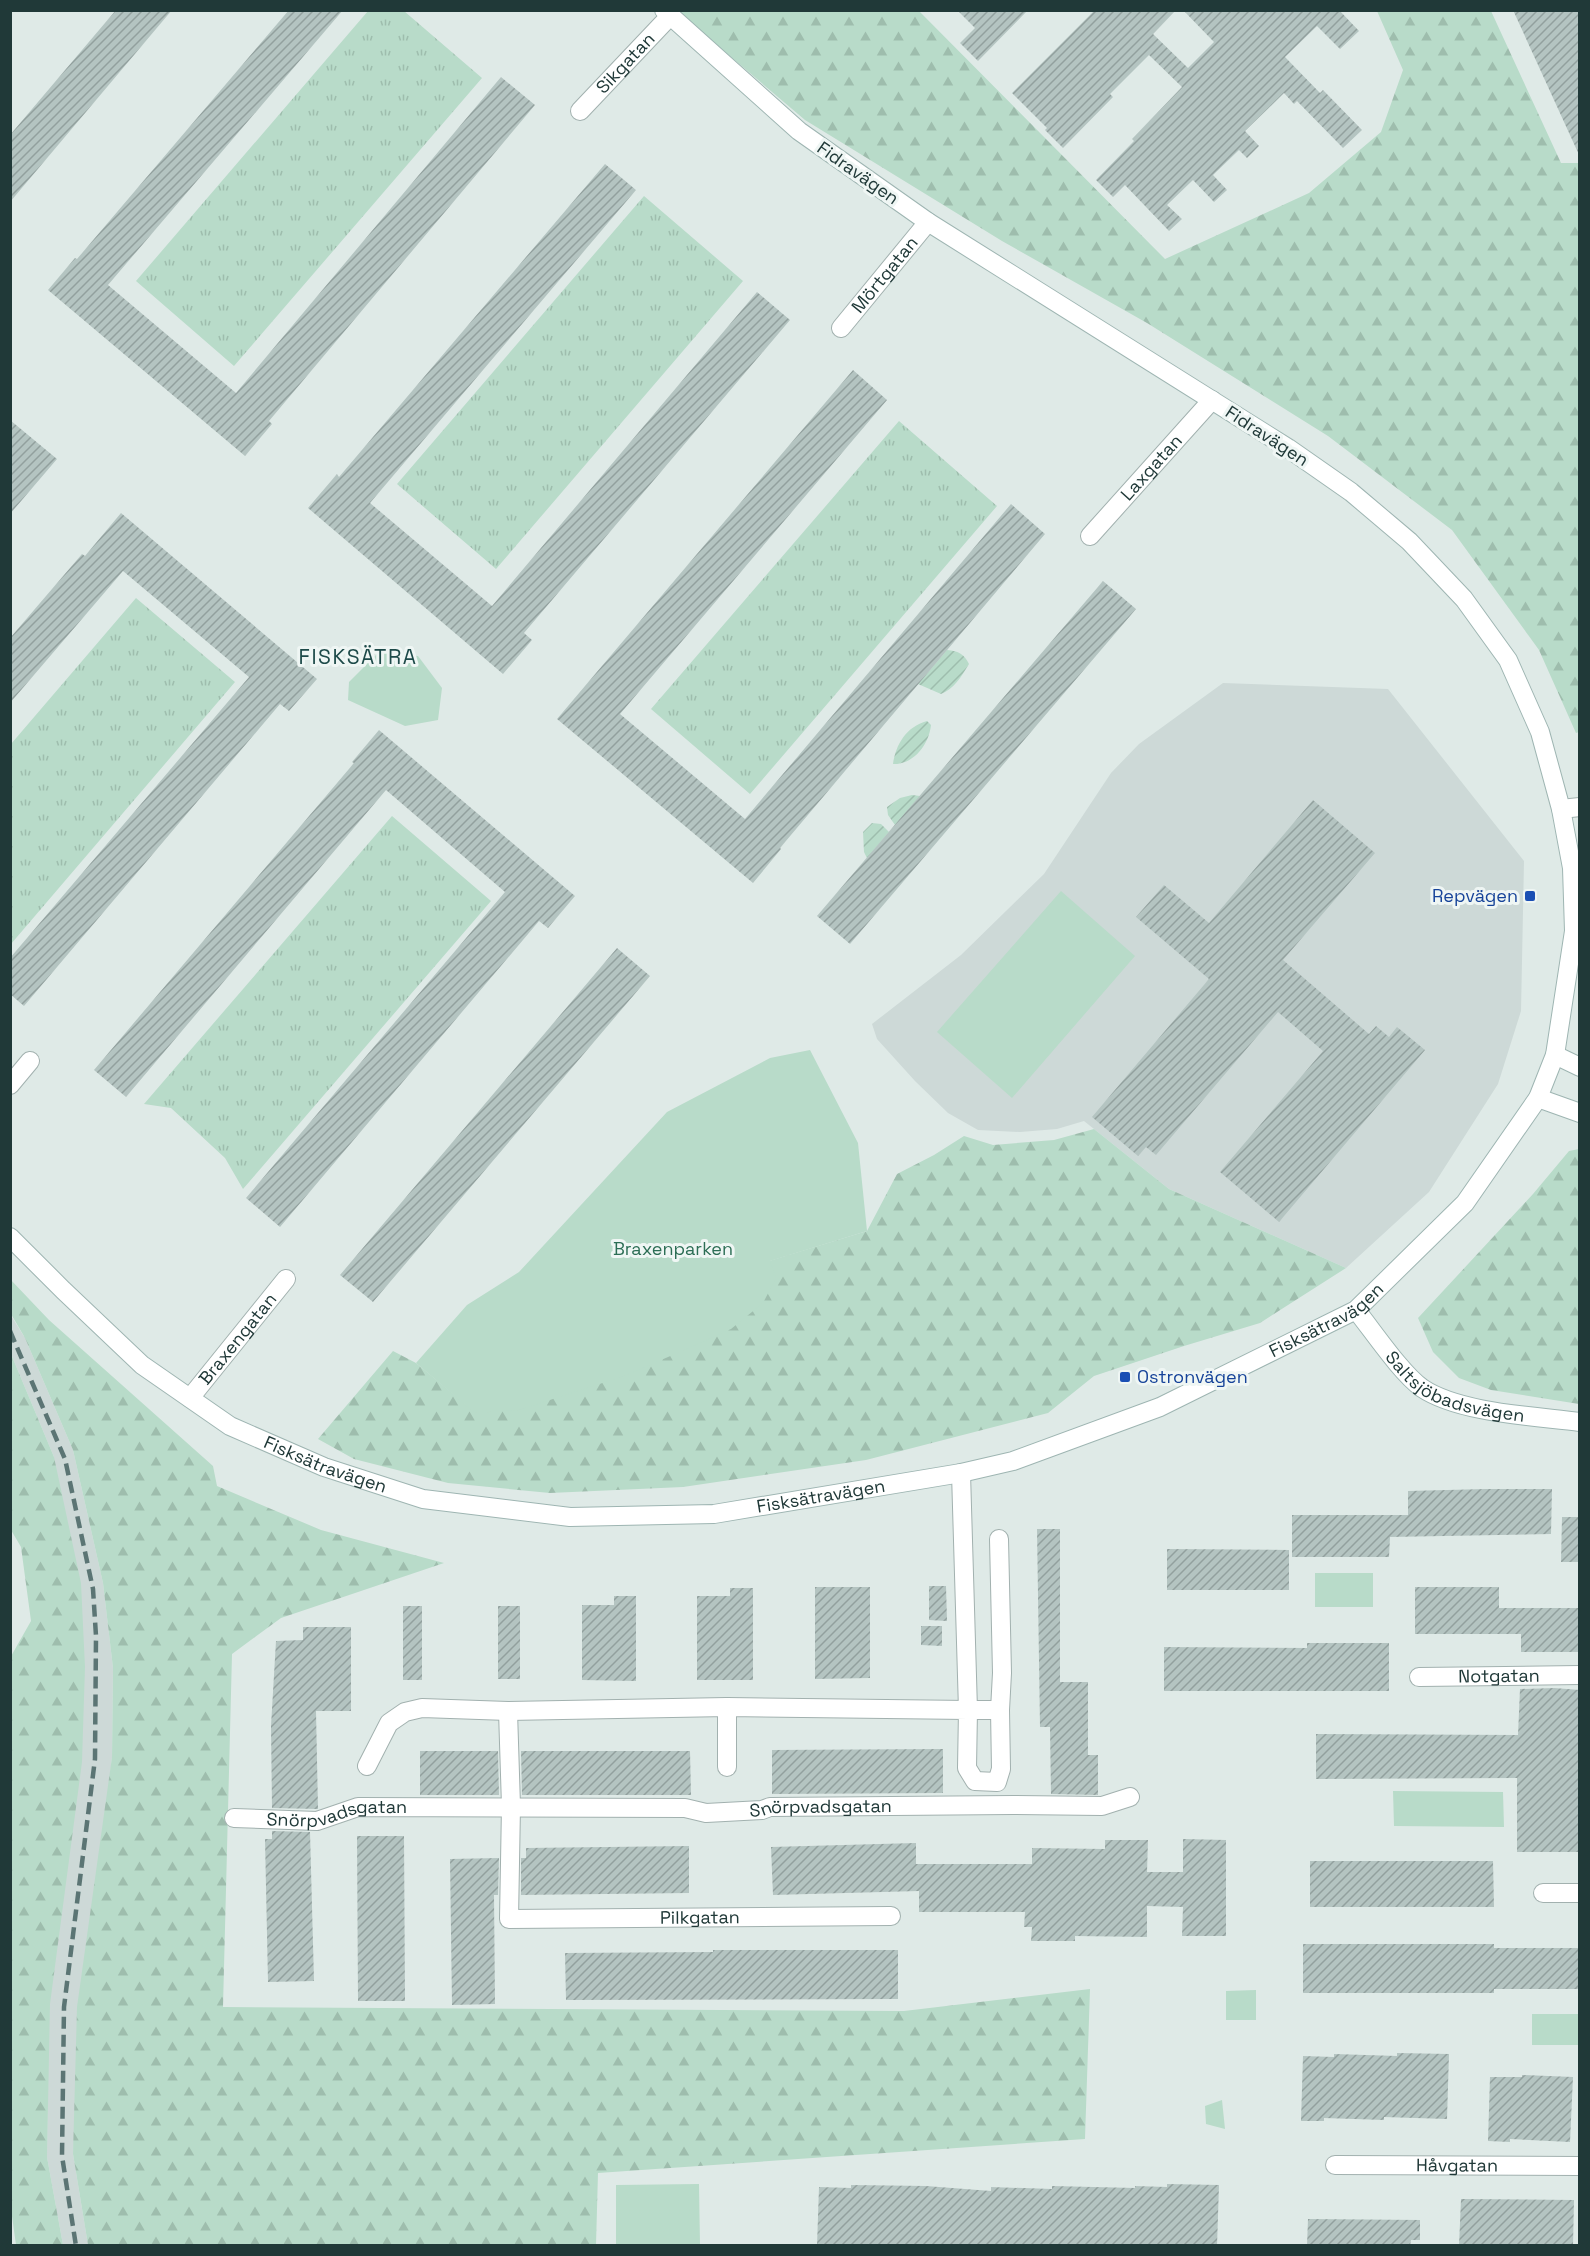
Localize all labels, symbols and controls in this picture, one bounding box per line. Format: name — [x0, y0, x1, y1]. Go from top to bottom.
street label: Sikgatan — [591, 27, 659, 98]
street label: Fidravägen — [813, 136, 904, 209]
street label: Mörtgatan — [846, 231, 923, 317]
street label: Fidravägen — [1221, 400, 1313, 471]
street label: Laxgatan — [1115, 429, 1187, 505]
district label: FISKSÄTRA — [299, 643, 417, 670]
place label: Repvägen — [1432, 884, 1518, 907]
marker: Repvägen — [1523, 889, 1537, 903]
park label: Braxenparken — [613, 1237, 733, 1260]
street label: Fisksätravägen — [1265, 1278, 1388, 1362]
street label: Braxengatan — [193, 1288, 281, 1389]
street label: Saltsjöbadsvägen — [1381, 1346, 1526, 1427]
place label: Ostronvägen — [1137, 1365, 1248, 1388]
marker: Ostronvägen — [1118, 1370, 1132, 1384]
street label: Fisksätravägen — [261, 1430, 390, 1498]
street label: Fisksätravägen — [755, 1474, 887, 1518]
street label: Notgatan — [1458, 1663, 1540, 1688]
street label: Snörpvadsgatan — [749, 1794, 892, 1822]
street label: Snörpvadsgatan — [266, 1795, 407, 1832]
street label: Pilkgatan — [660, 1905, 740, 1929]
street label: Håvgatan — [1416, 2153, 1498, 2177]

